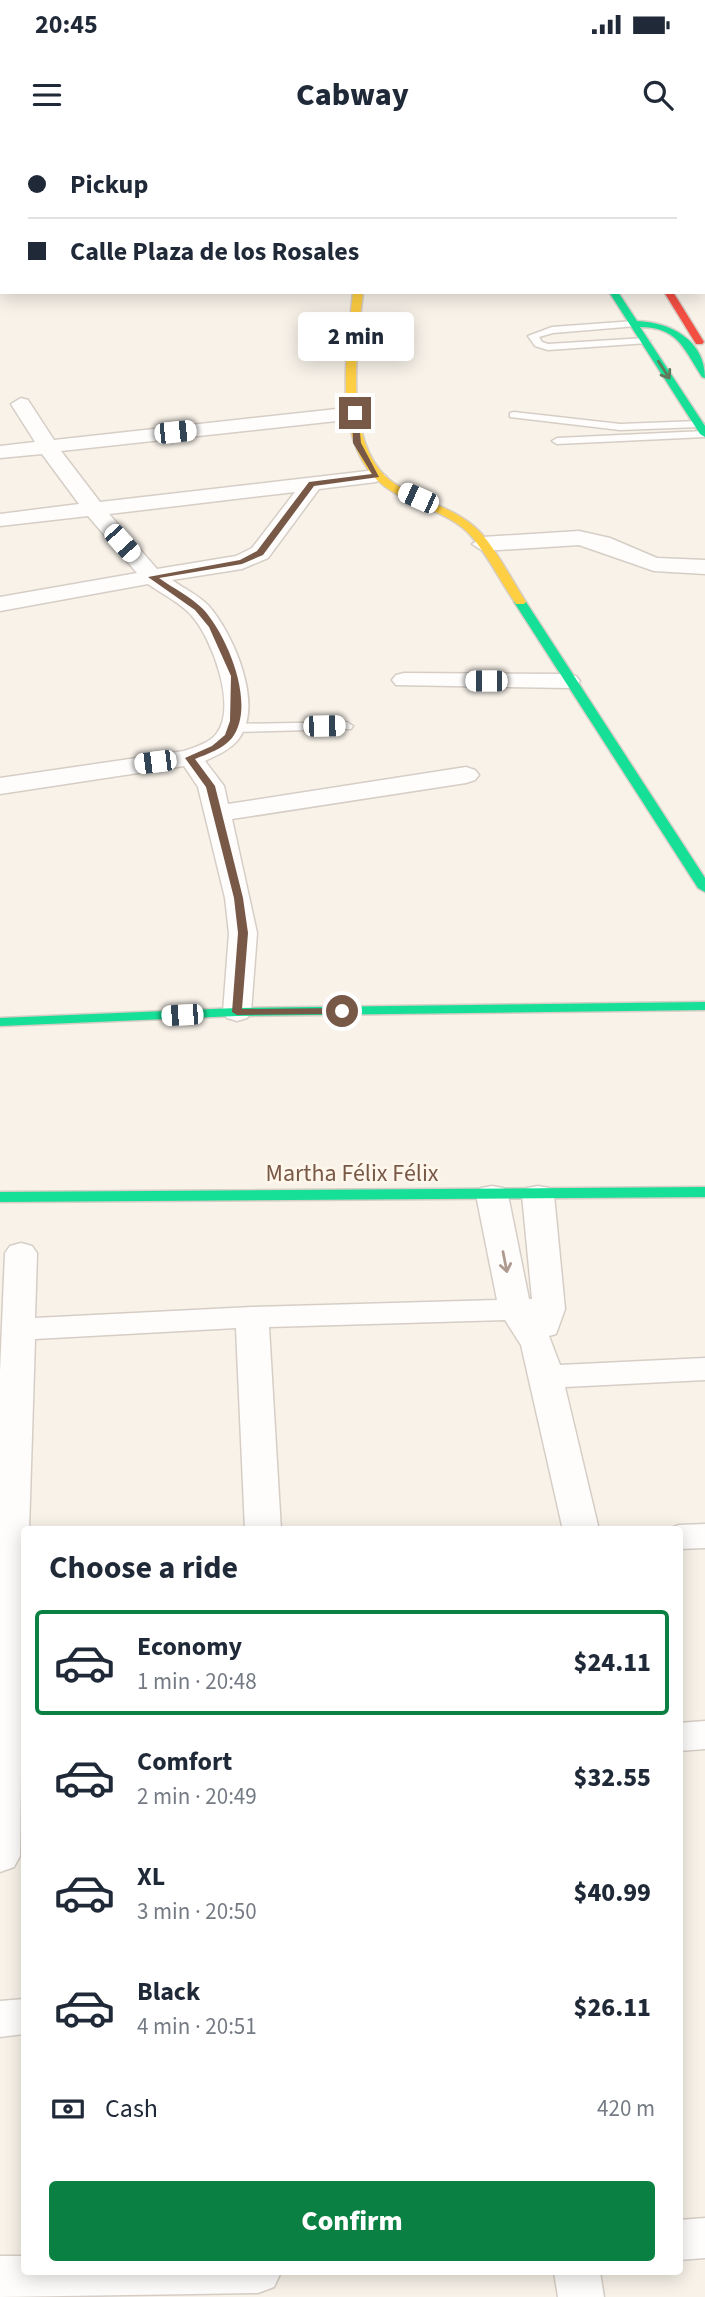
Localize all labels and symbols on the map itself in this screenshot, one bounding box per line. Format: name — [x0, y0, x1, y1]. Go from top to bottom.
callout: 2 min — [297, 312, 413, 360]
one-way arrow — [656, 360, 671, 379]
route end — [339, 397, 371, 429]
car — [154, 419, 197, 445]
car — [395, 480, 442, 516]
car — [101, 520, 144, 566]
car — [466, 671, 508, 692]
car — [303, 715, 346, 737]
car — [133, 749, 178, 775]
route start — [326, 995, 358, 1027]
car — [161, 1003, 204, 1027]
street label: Martha Félix Félix — [265, 1156, 439, 1191]
one-way arrow — [499, 1250, 513, 1273]

